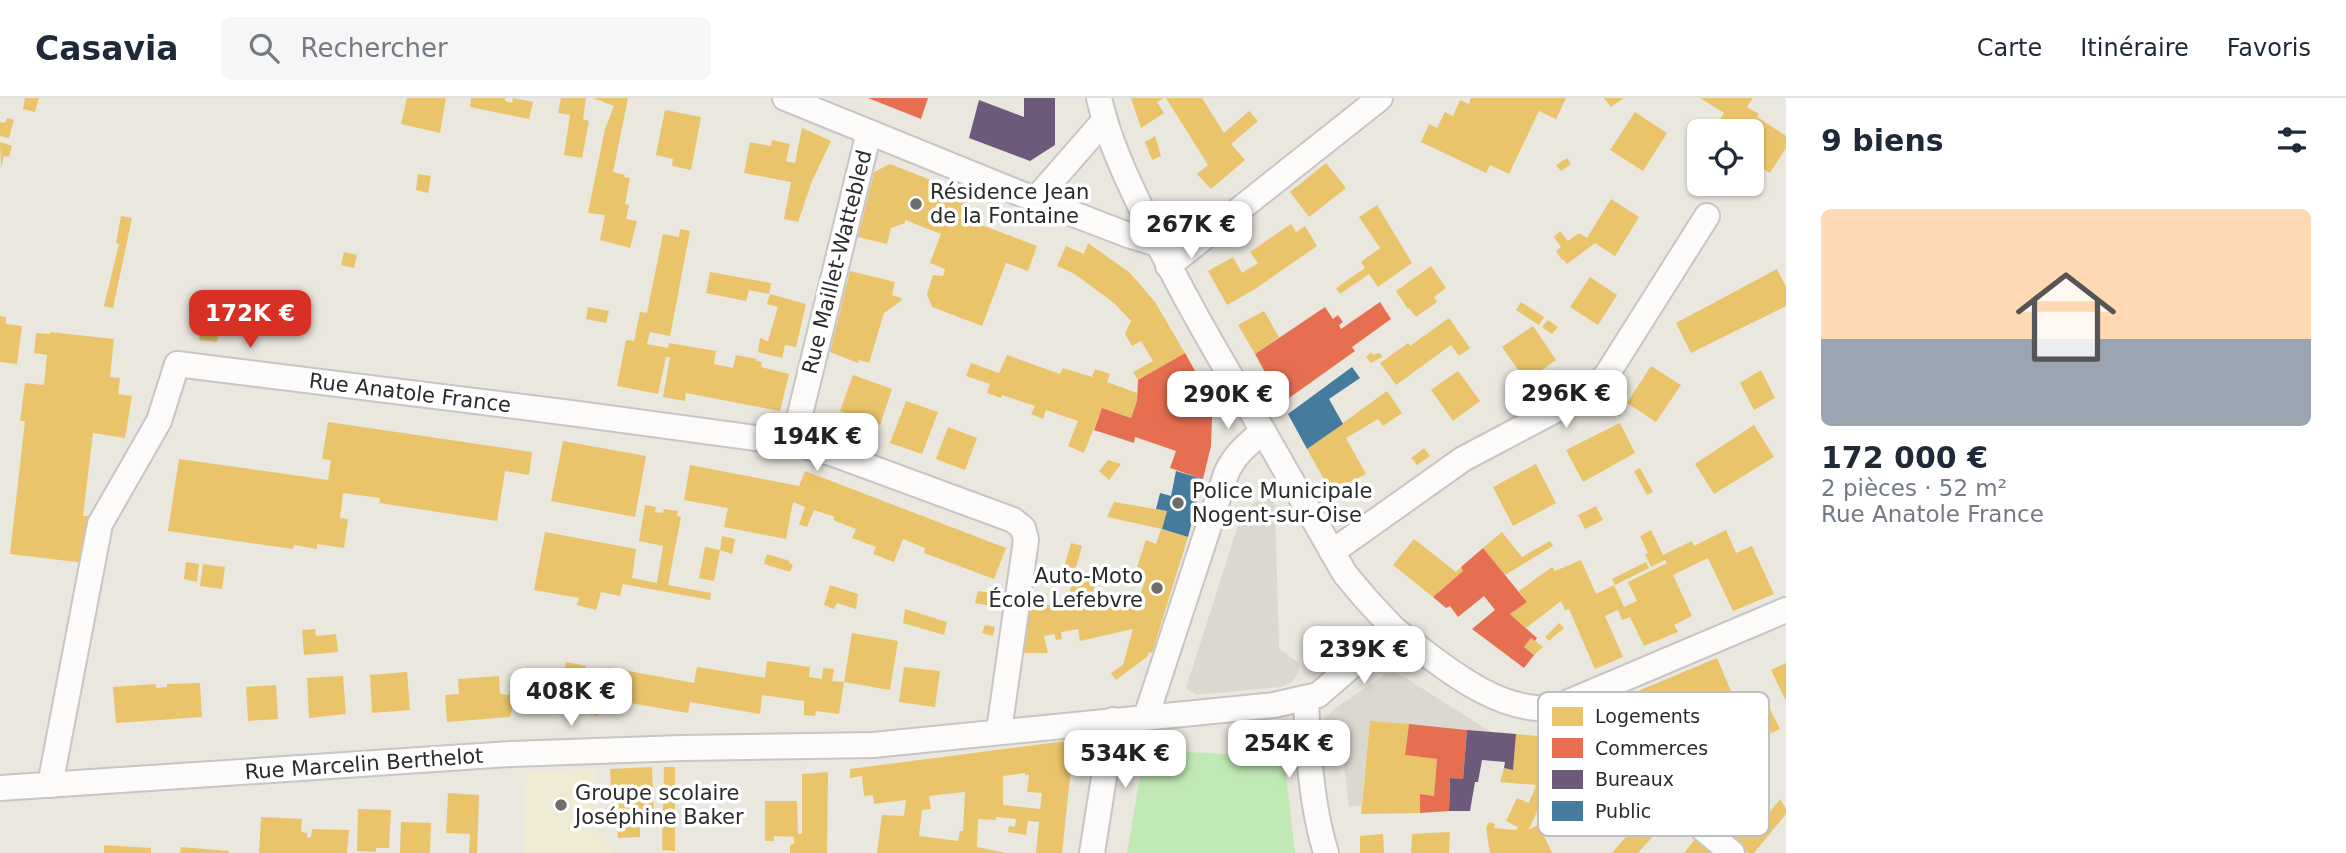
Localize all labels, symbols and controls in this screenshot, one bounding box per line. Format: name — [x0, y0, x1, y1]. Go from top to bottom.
search box — [221, 17, 711, 80]
text: Casavia — [35, 29, 179, 68]
icon: search — [245, 29, 283, 67]
text: Rechercher — [301, 33, 448, 63]
text: Carte — [1977, 34, 2042, 62]
text: Itinéraire — [2080, 34, 2189, 62]
text: Favoris — [2227, 34, 2311, 62]
map controls — [1687, 119, 1764, 196]
button: locate — [1687, 119, 1764, 196]
icon: filters — [2273, 121, 2311, 159]
text: 9 biens — [1821, 123, 1944, 158]
street label: Rue Maillet-Wattebled — [798, 148, 876, 376]
place label: Résidence Jean de la Fontaine — [930, 180, 1089, 228]
marker: Résidence Jean de la Fontaine — [908, 196, 924, 212]
pin: 267K € — [1134, 202, 1248, 261]
text: 267K € — [1146, 211, 1236, 237]
icon: home — [2003, 254, 2129, 380]
pin: 172K € — [193, 290, 307, 350]
text: 172K € — [205, 300, 295, 326]
street label: Rue Anatole France — [308, 369, 512, 417]
pin: 296K € — [1509, 370, 1623, 430]
pin: 290K € — [1171, 372, 1285, 431]
text: 296K € — [1521, 380, 1611, 406]
text: 290K € — [1183, 381, 1273, 407]
pin: 194K € — [760, 414, 874, 473]
text: 194K € — [772, 423, 862, 449]
text: 172 000 € — [1821, 440, 1988, 475]
text: 2 pièces · 52 m² — [1821, 475, 2007, 501]
place label: Police Municipale Nogent-sur-Oise — [1192, 479, 1372, 527]
marker: Police Municipale Nogent-sur-Oise — [1170, 495, 1186, 511]
text: Rue Anatole France — [1821, 501, 2044, 527]
place label: Auto-Moto École Lefebvre — [988, 564, 1143, 612]
marker: Auto-Moto École Lefebvre — [1149, 580, 1165, 596]
pin: 239K € — [1307, 626, 1421, 686]
text: 239K € — [1319, 636, 1409, 662]
pin: 408K € — [514, 668, 628, 728]
text: 408K € — [526, 678, 616, 704]
legend — [1538, 692, 1769, 836]
text: Logements — [1595, 705, 1700, 727]
pin: 254K € — [1232, 720, 1346, 780]
pin: 534K € — [1068, 730, 1182, 790]
text: 254K € — [1244, 730, 1334, 756]
text: Commerces — [1595, 737, 1708, 759]
text: 534K € — [1080, 740, 1170, 766]
street label: Rue Marcelin Berthelot — [244, 744, 484, 784]
text: Bureaux — [1595, 768, 1674, 790]
place label: Groupe scolaire Joséphine Baker — [573, 781, 744, 829]
marker: Groupe scolaire Joséphine Baker — [553, 797, 569, 813]
text: Public — [1595, 800, 1651, 822]

